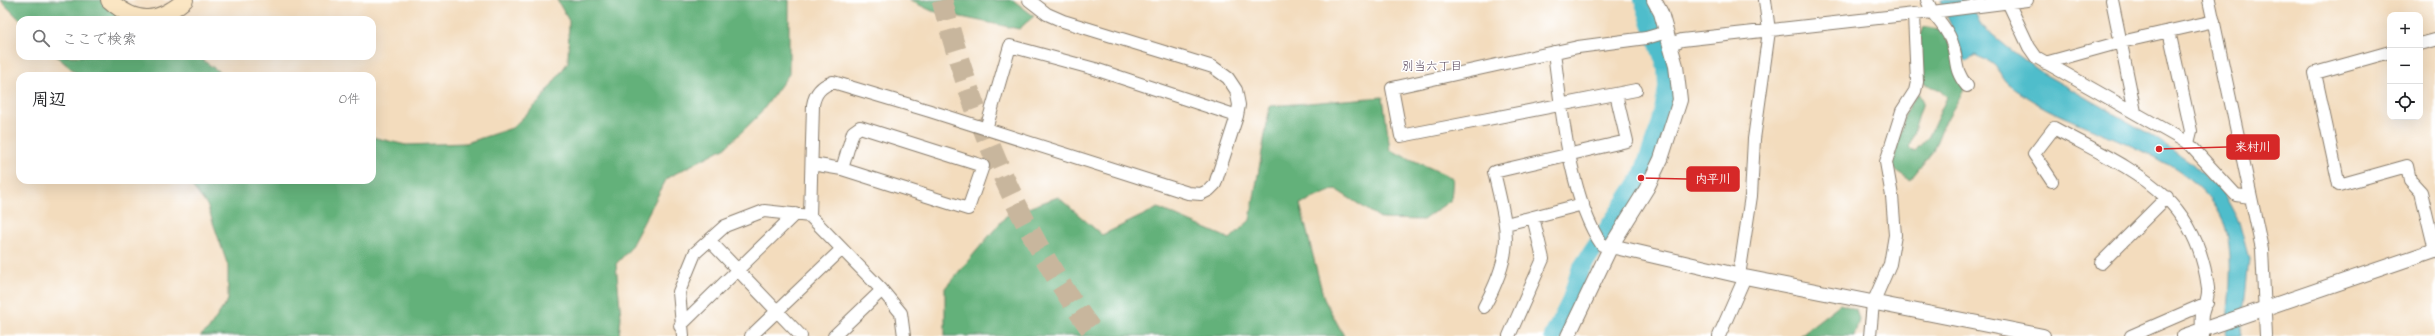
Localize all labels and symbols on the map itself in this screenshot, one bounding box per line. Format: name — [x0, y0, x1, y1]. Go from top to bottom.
district label: 別当六丁目 — [1402, 58, 1462, 75]
callout: 来村川 — [2227, 135, 2279, 159]
text: 来村川 — [2235, 139, 2271, 156]
callout: 内平川 — [1687, 167, 1739, 191]
text: 内平川 — [1695, 171, 1731, 188]

